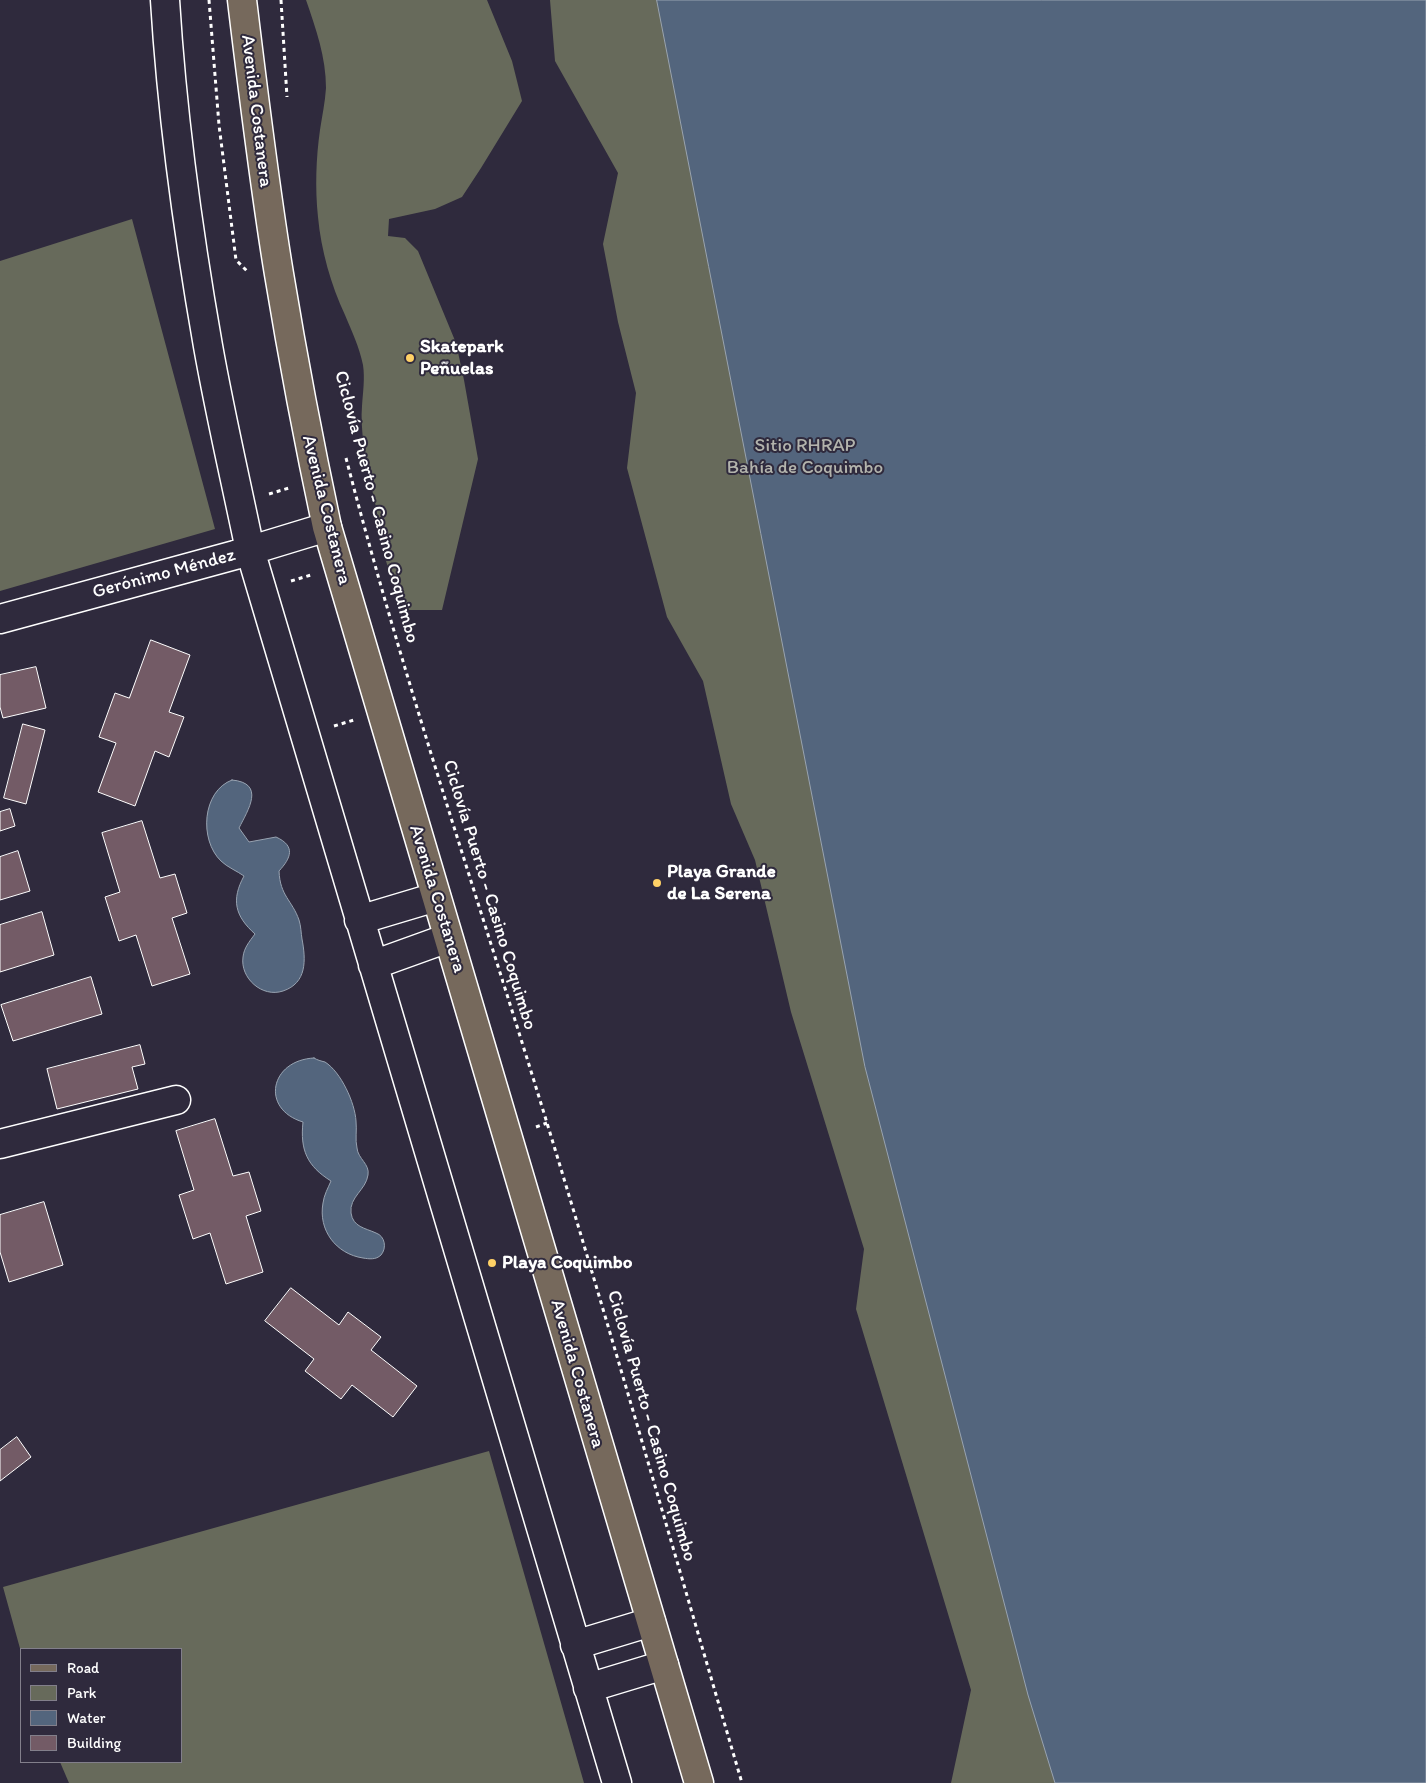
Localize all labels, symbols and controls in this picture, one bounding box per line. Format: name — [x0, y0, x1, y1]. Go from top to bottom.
street label: Avenida Costanera — [235, 33, 277, 189]
place label: Skatepark Peñuelas — [420, 336, 504, 380]
marker: Skatepark Peñuelas — [404, 352, 416, 364]
street label: Ciclovía Puerto - Casino Coquimbo — [329, 368, 423, 646]
street label: Avenida Costanera — [296, 433, 356, 587]
park label: Sitio RHRAP Bahía de Coquimbo — [727, 435, 883, 479]
street label: Gerónimo Méndez — [90, 544, 238, 604]
street label: Ciclovía Puerto - Casino Coquimbo — [437, 757, 541, 1033]
street label: Avenida Costanera — [404, 822, 470, 976]
place label: Playa Grande de La Serena — [667, 861, 776, 905]
marker: Playa Grande de La Serena — [651, 877, 663, 889]
place label: Playa Coquimbo — [502, 1252, 632, 1274]
marker: Playa Coquimbo — [486, 1257, 498, 1269]
street label: Ciclovía Puerto - Casino Coquimbo — [601, 1288, 701, 1564]
street label: Avenida Costanera — [545, 1297, 609, 1451]
legend — [20, 1648, 182, 1763]
text: Road — [67, 1659, 99, 1677]
text: Park — [67, 1684, 97, 1702]
text: Water — [67, 1709, 105, 1727]
text: Building — [67, 1734, 121, 1752]

